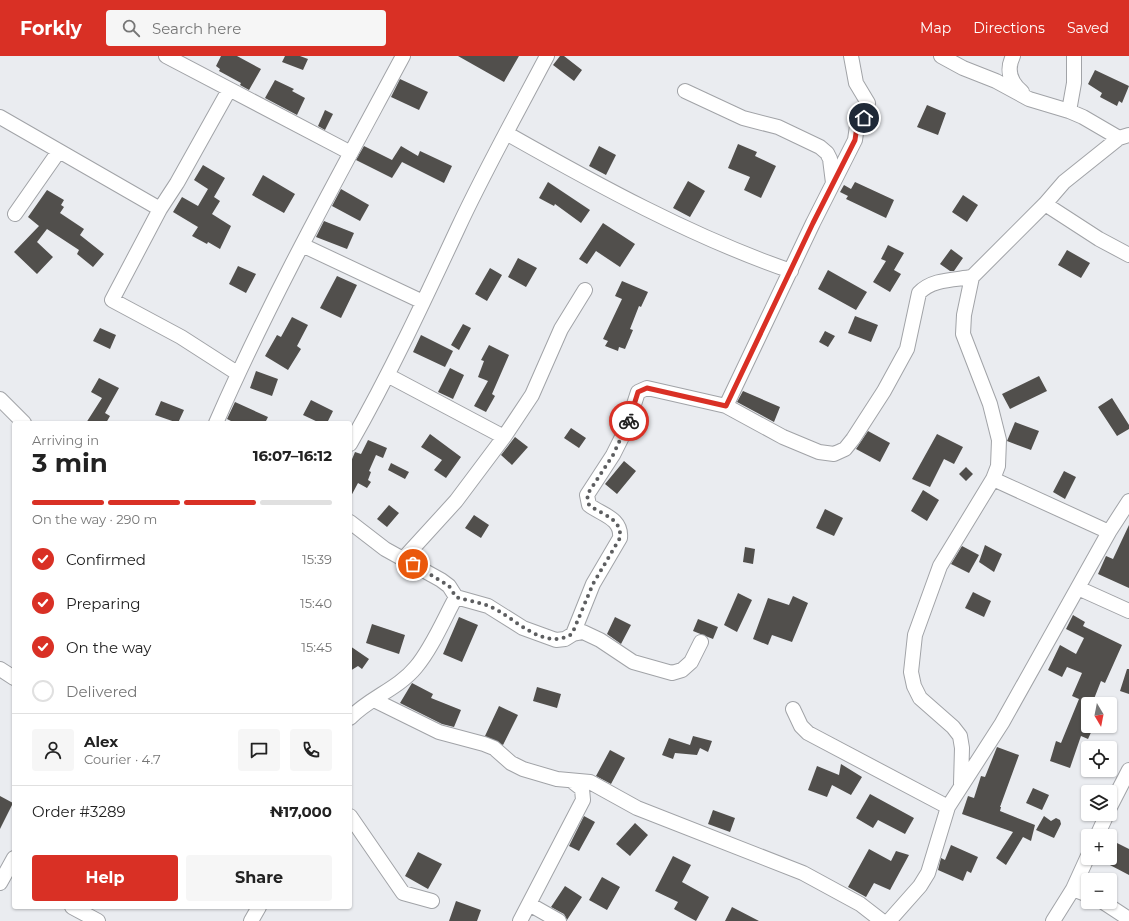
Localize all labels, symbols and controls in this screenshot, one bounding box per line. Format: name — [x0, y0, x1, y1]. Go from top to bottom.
search box — [106, 10, 386, 46]
text: Forkly — [20, 17, 82, 40]
icon: search — [120, 17, 142, 39]
text: Search here — [152, 19, 241, 38]
text: Map — [920, 19, 951, 37]
text: Directions — [973, 19, 1045, 37]
text: Saved — [1067, 19, 1109, 37]
pin — [847, 101, 881, 135]
icon: home — [853, 107, 875, 129]
courier — [609, 401, 649, 441]
icon: bike — [618, 410, 640, 432]
text: Arriving in — [32, 432, 99, 448]
text: 16:07–16:12 — [253, 446, 332, 465]
text: 3 min — [32, 447, 108, 479]
text: On the way · 290 m — [32, 511, 157, 527]
pin — [396, 547, 430, 581]
icon: check — [32, 548, 54, 570]
text: Confirmed — [66, 550, 146, 569]
text: 15:39 — [302, 551, 332, 567]
icon: bag — [402, 553, 424, 575]
icon: check — [32, 592, 54, 614]
text: Preparing — [66, 594, 141, 613]
text: 15:40 — [300, 595, 332, 611]
icon: check — [32, 636, 54, 658]
text: On the way — [66, 638, 151, 657]
text: 15:45 — [301, 639, 332, 655]
text: Delivered — [66, 682, 138, 701]
north arrow — [1081, 697, 1117, 733]
map controls — [1081, 697, 1117, 909]
button: person — [32, 729, 74, 771]
button: chat — [238, 729, 280, 771]
button: phone — [290, 729, 332, 771]
text: Alex — [84, 732, 118, 751]
button: locate — [1081, 741, 1117, 777]
text: Courier · 4.7 — [84, 751, 161, 767]
button: layers — [1081, 785, 1117, 821]
text: Order #3289 — [32, 802, 126, 821]
text: ₦17,000 — [270, 802, 332, 821]
button: + — [1081, 829, 1117, 865]
button: Help — [32, 855, 178, 901]
button: Share — [186, 855, 332, 901]
button: − — [1081, 873, 1117, 909]

